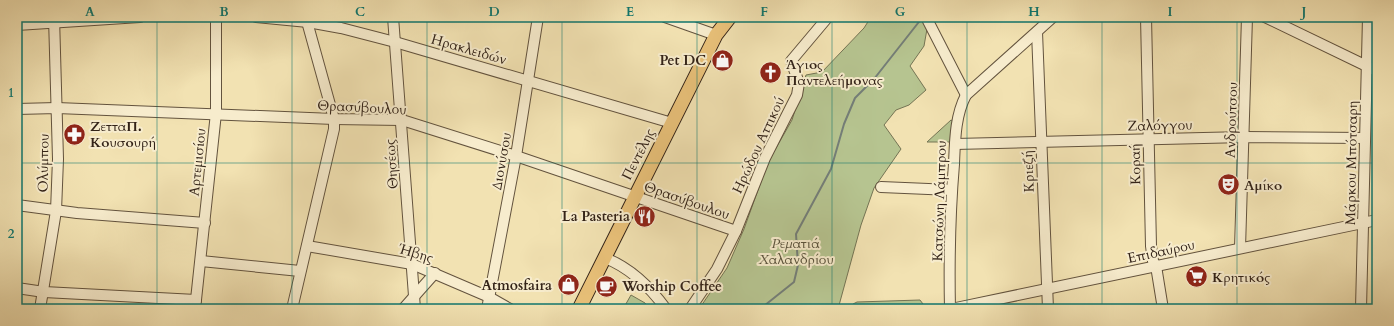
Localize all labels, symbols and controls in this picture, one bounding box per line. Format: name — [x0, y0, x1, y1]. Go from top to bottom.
text: A — [85, 3, 95, 21]
text: B — [219, 3, 229, 21]
text: C — [355, 3, 365, 21]
text: D — [488, 3, 500, 21]
text: E — [626, 3, 634, 21]
text: F — [760, 3, 768, 21]
text: G — [895, 3, 906, 21]
text: H — [1028, 3, 1040, 21]
text: I — [1167, 3, 1173, 21]
text: J — [1300, 3, 1307, 21]
street label: Ηρακλειδών — [429, 30, 509, 69]
shop icon: Pet DC — [709, 47, 735, 73]
place label: Pet DC — [660, 51, 706, 70]
place label: Άγιος Παντελεήμονας — [785, 55, 883, 90]
church icon: Άγιος Παντελεήμονας — [757, 59, 783, 85]
street label: Ανδρούτσου — [1221, 82, 1242, 158]
text: 1 — [8, 84, 14, 102]
street label: Ηρώδου Αττικού — [728, 94, 789, 197]
street label: Θρασύβουλου — [317, 96, 407, 119]
street label: Μάρκου Μπότσαρη — [1341, 101, 1362, 225]
street label: Ζαλόγγου — [1127, 115, 1193, 136]
place label: ΖετταΠ. Κουσουρή — [90, 117, 156, 152]
pharmacy icon: ΖετταΠ. Κουσουρή — [61, 121, 87, 147]
street label: Πεντέλης — [617, 125, 660, 183]
street label: Αρτεμισίου — [184, 127, 211, 197]
street label: Διονύσου — [487, 131, 516, 191]
street label: Ολύμπου — [33, 133, 54, 193]
street label: Θησέως — [380, 138, 403, 190]
street label: Κατσώνη Λάμπρου — [928, 140, 951, 262]
street label: Κοραή — [1126, 143, 1145, 185]
street label: Κριεζή — [1018, 149, 1039, 193]
theatre icon: Αμίκο — [1216, 172, 1242, 198]
place label: Αμίκο — [1244, 176, 1282, 195]
street label: Θρασύβουλου — [641, 177, 732, 224]
restaurant icon: La Pasteria — [632, 203, 658, 229]
place label: La Pasteria — [562, 207, 630, 226]
text: 2 — [8, 225, 15, 243]
park label: Ρεματιά Χαλανδρίου — [758, 234, 834, 269]
street label: Επιδαύρου — [1126, 235, 1197, 268]
street label: Ήβης — [396, 239, 436, 268]
supermarket icon: Κρητικός — [1183, 264, 1209, 290]
place label: Κρητικός — [1212, 268, 1270, 287]
shop icon: Atmosfaira — [555, 272, 581, 298]
cafe icon: Worship Coffee — [593, 273, 619, 299]
place label: Atmosfaira — [482, 276, 552, 295]
place label: Worship Coffee — [621, 277, 722, 296]

